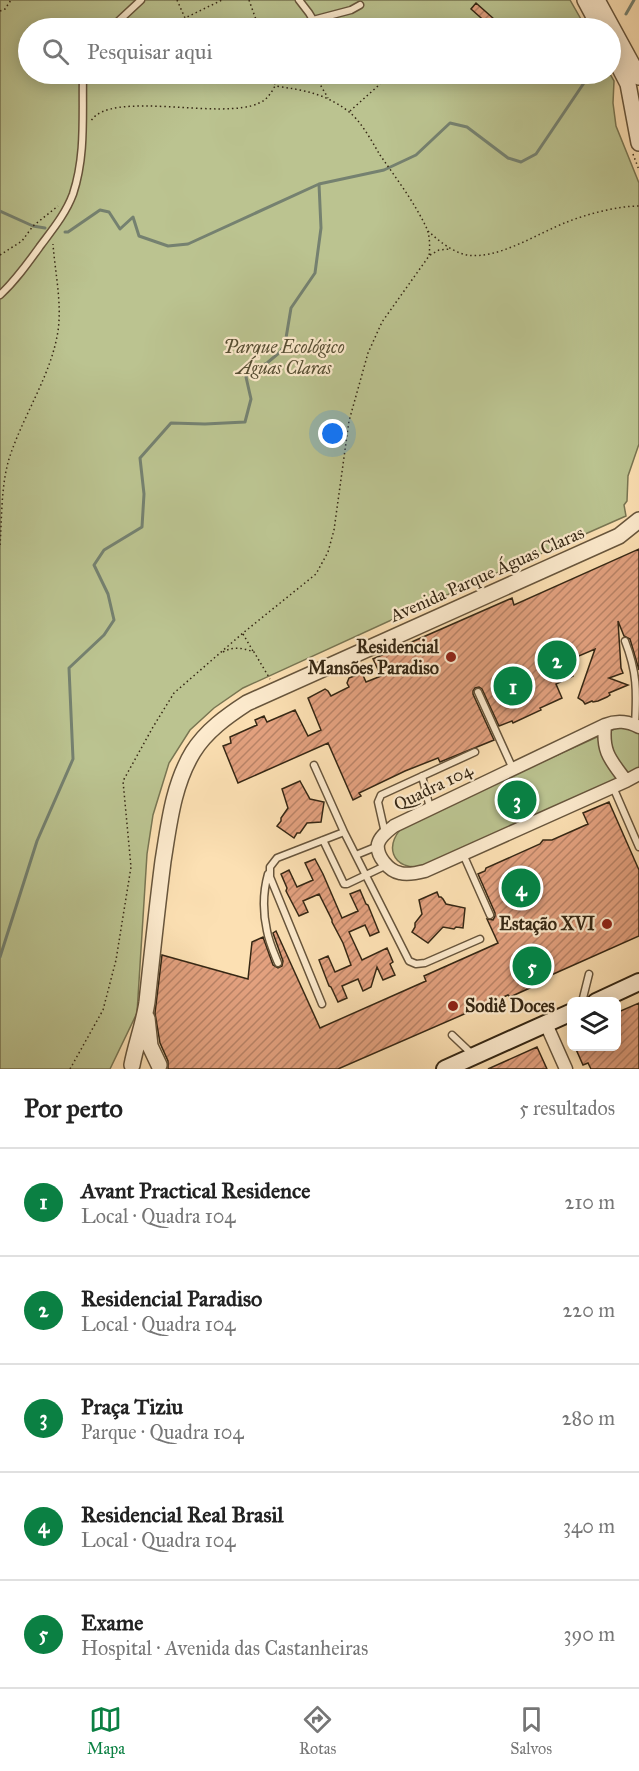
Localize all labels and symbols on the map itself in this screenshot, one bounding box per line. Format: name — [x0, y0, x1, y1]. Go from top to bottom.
park label: Parque Ecológico Águas Claras — [223, 336, 345, 379]
your location — [318, 419, 347, 448]
street label: Avenida Parque Águas Claras — [385, 519, 588, 628]
place label: Residencial Mansões Paradiso — [308, 636, 440, 679]
pin: 2 — [538, 638, 576, 682]
marker: Residencial Mansões Paradiso — [444, 650, 458, 664]
pin: 1 — [494, 664, 532, 708]
street label: Quadra 104 — [390, 758, 477, 815]
pin: 3 — [498, 778, 536, 822]
pin: 4 — [502, 866, 540, 910]
place label: Estação XVI — [499, 913, 595, 936]
marker: Estação XVI — [600, 917, 614, 931]
pin: 5 — [512, 944, 552, 988]
place label: Sodiê Doces — [465, 995, 555, 1017]
marker: Sodiê Doces — [446, 999, 460, 1013]

